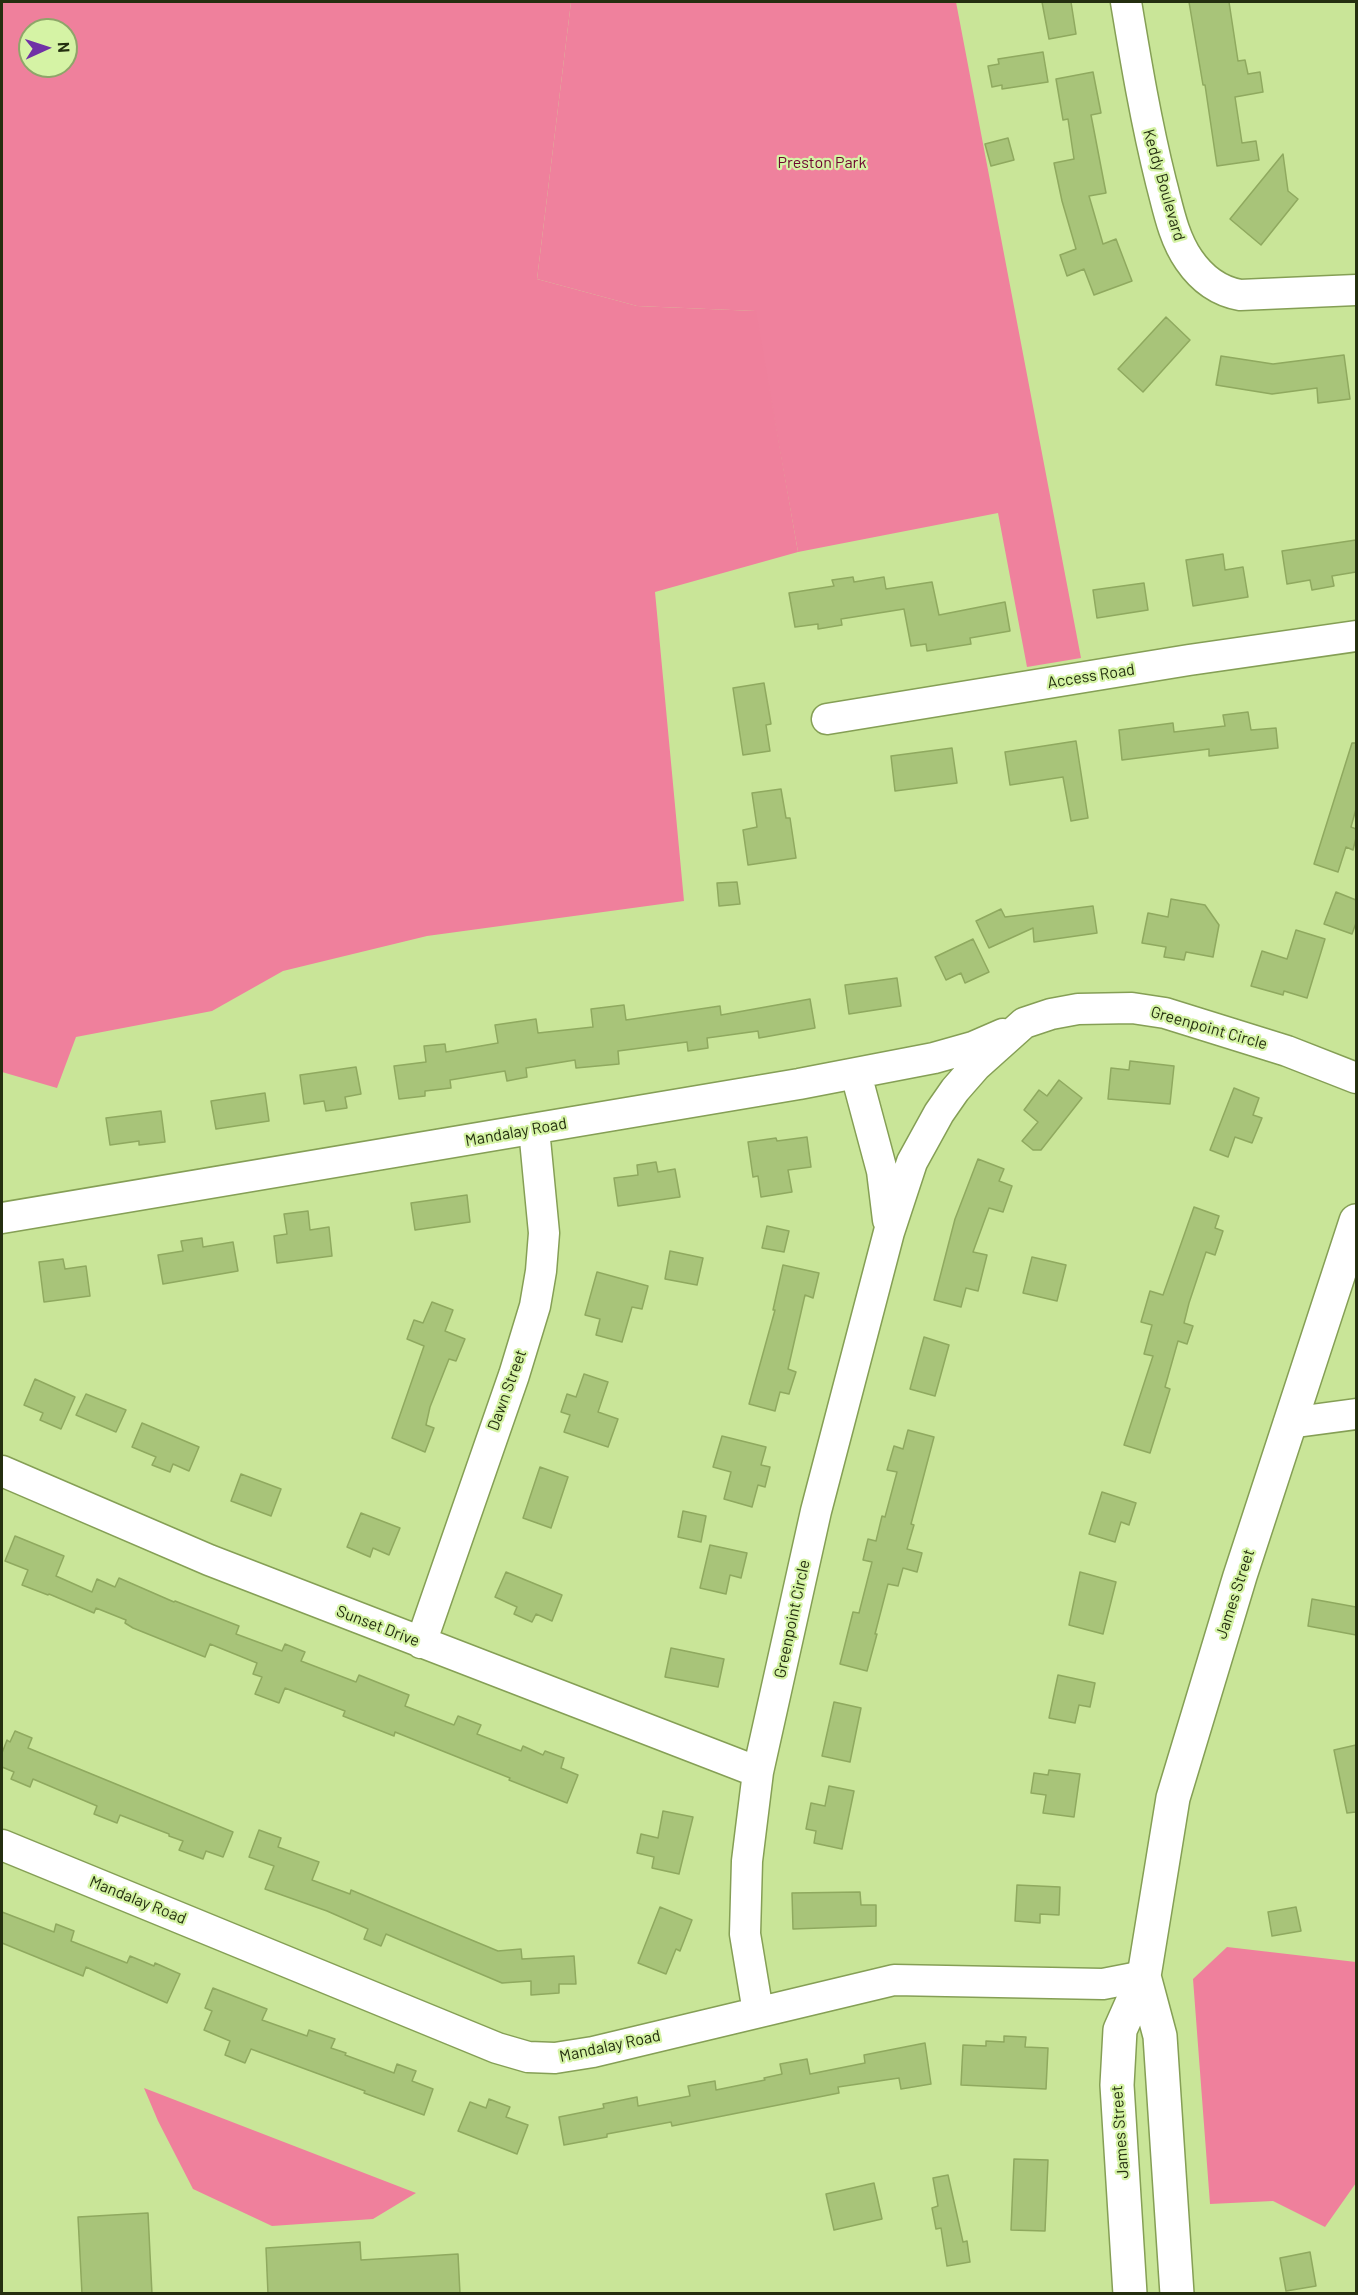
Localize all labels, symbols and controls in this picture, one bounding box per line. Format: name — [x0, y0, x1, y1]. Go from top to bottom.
north arrow — [18, 18, 78, 78]
text: N — [55, 41, 74, 53]
street label: Keddy Boulevard — [1139, 127, 1189, 243]
park label: Preston Park — [778, 153, 866, 173]
street label: Access Road — [1046, 660, 1136, 692]
street label: Greenpoint Circle — [1148, 1002, 1270, 1054]
street label: Mandalay Road — [464, 1114, 568, 1150]
street label: Dawn Street — [483, 1347, 531, 1433]
street label: James Street — [1211, 1547, 1259, 1641]
street label: Greenpoint Circle — [770, 1558, 814, 1680]
street label: Sunset Drive — [334, 1601, 422, 1651]
street label: Mandalay Road — [87, 1872, 189, 1928]
street label: Mandalay Road — [558, 2026, 662, 2066]
street label: James Street — [1107, 2085, 1133, 2179]

